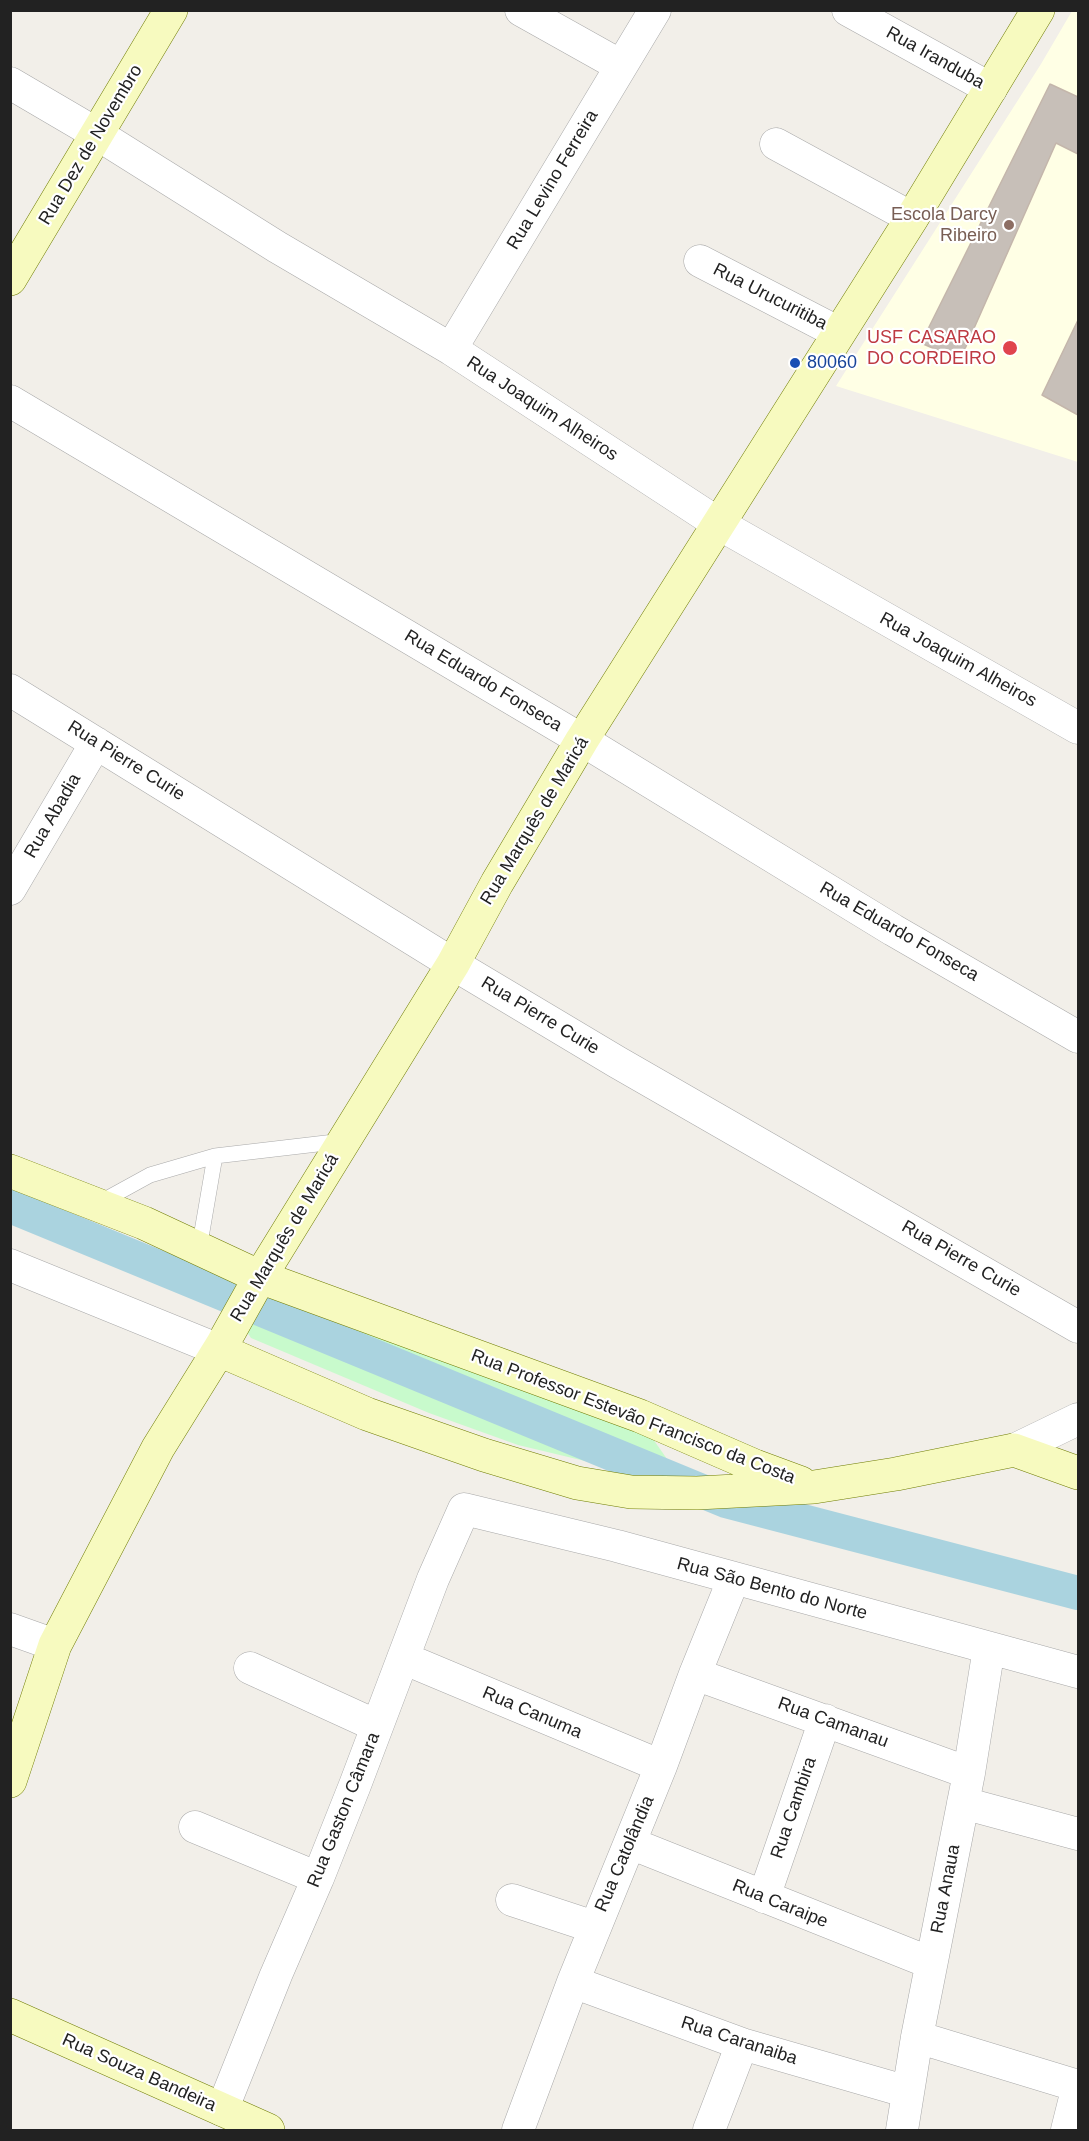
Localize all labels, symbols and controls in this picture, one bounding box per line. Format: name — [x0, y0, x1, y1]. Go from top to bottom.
street label: Rua Iranduba — [882, 22, 988, 94]
street label: Rua Dez de Novembro — [35, 61, 147, 229]
street label: Rua Levino Ferreira — [503, 106, 603, 254]
place label: Escola Darcy Ribeiro — [891, 204, 997, 246]
marker: Escola Darcy Ribeiro — [1002, 218, 1016, 232]
street label: Rua Urucuritiba — [709, 259, 831, 335]
place label: USF CASARAO DO CORDEIRO — [867, 327, 996, 370]
marker: USF CASARAO DO CORDEIRO — [1001, 339, 1019, 357]
street label: Rua Joaquim Alheiros — [462, 352, 622, 466]
place label: 80060 — [807, 352, 857, 374]
marker: 80060 — [788, 356, 802, 370]
street label: Rua Joaquim Alheiros — [876, 608, 1040, 712]
street label: Rua Eduardo Fonseca — [400, 625, 566, 737]
street label: Rua Pierre Curie — [63, 716, 189, 806]
street label: Rua Marquês de Maricá — [476, 733, 594, 909]
street label: Rua Abadia — [20, 770, 86, 862]
street label: Rua Eduardo Fonseca — [816, 878, 982, 986]
street label: Rua Pierre Curie — [477, 972, 603, 1060]
street label: Rua Marquês de Maricá — [226, 1150, 344, 1326]
street label: Rua Pierre Curie — [898, 1216, 1024, 1302]
street label: Rua Professor Estevão Francisco da Costa — [468, 1345, 798, 1489]
street label: Rua São Bento do Norte — [674, 1553, 870, 1625]
street label: Rua Canuma — [479, 1682, 585, 1744]
street label: Rua Camanau — [775, 1693, 891, 1753]
street label: Rua Gaston Câmara — [303, 1729, 385, 1891]
street label: Rua Cambira — [767, 1754, 821, 1862]
street label: Rua Catolândia — [591, 1793, 659, 1915]
street label: Rua Anaua — [927, 1843, 965, 1935]
street label: Rua Caraipe — [729, 1875, 831, 1933]
street label: Rua Caranaiba — [678, 2012, 800, 2070]
street label: Rua Souza Bandeira — [59, 2029, 219, 2117]

